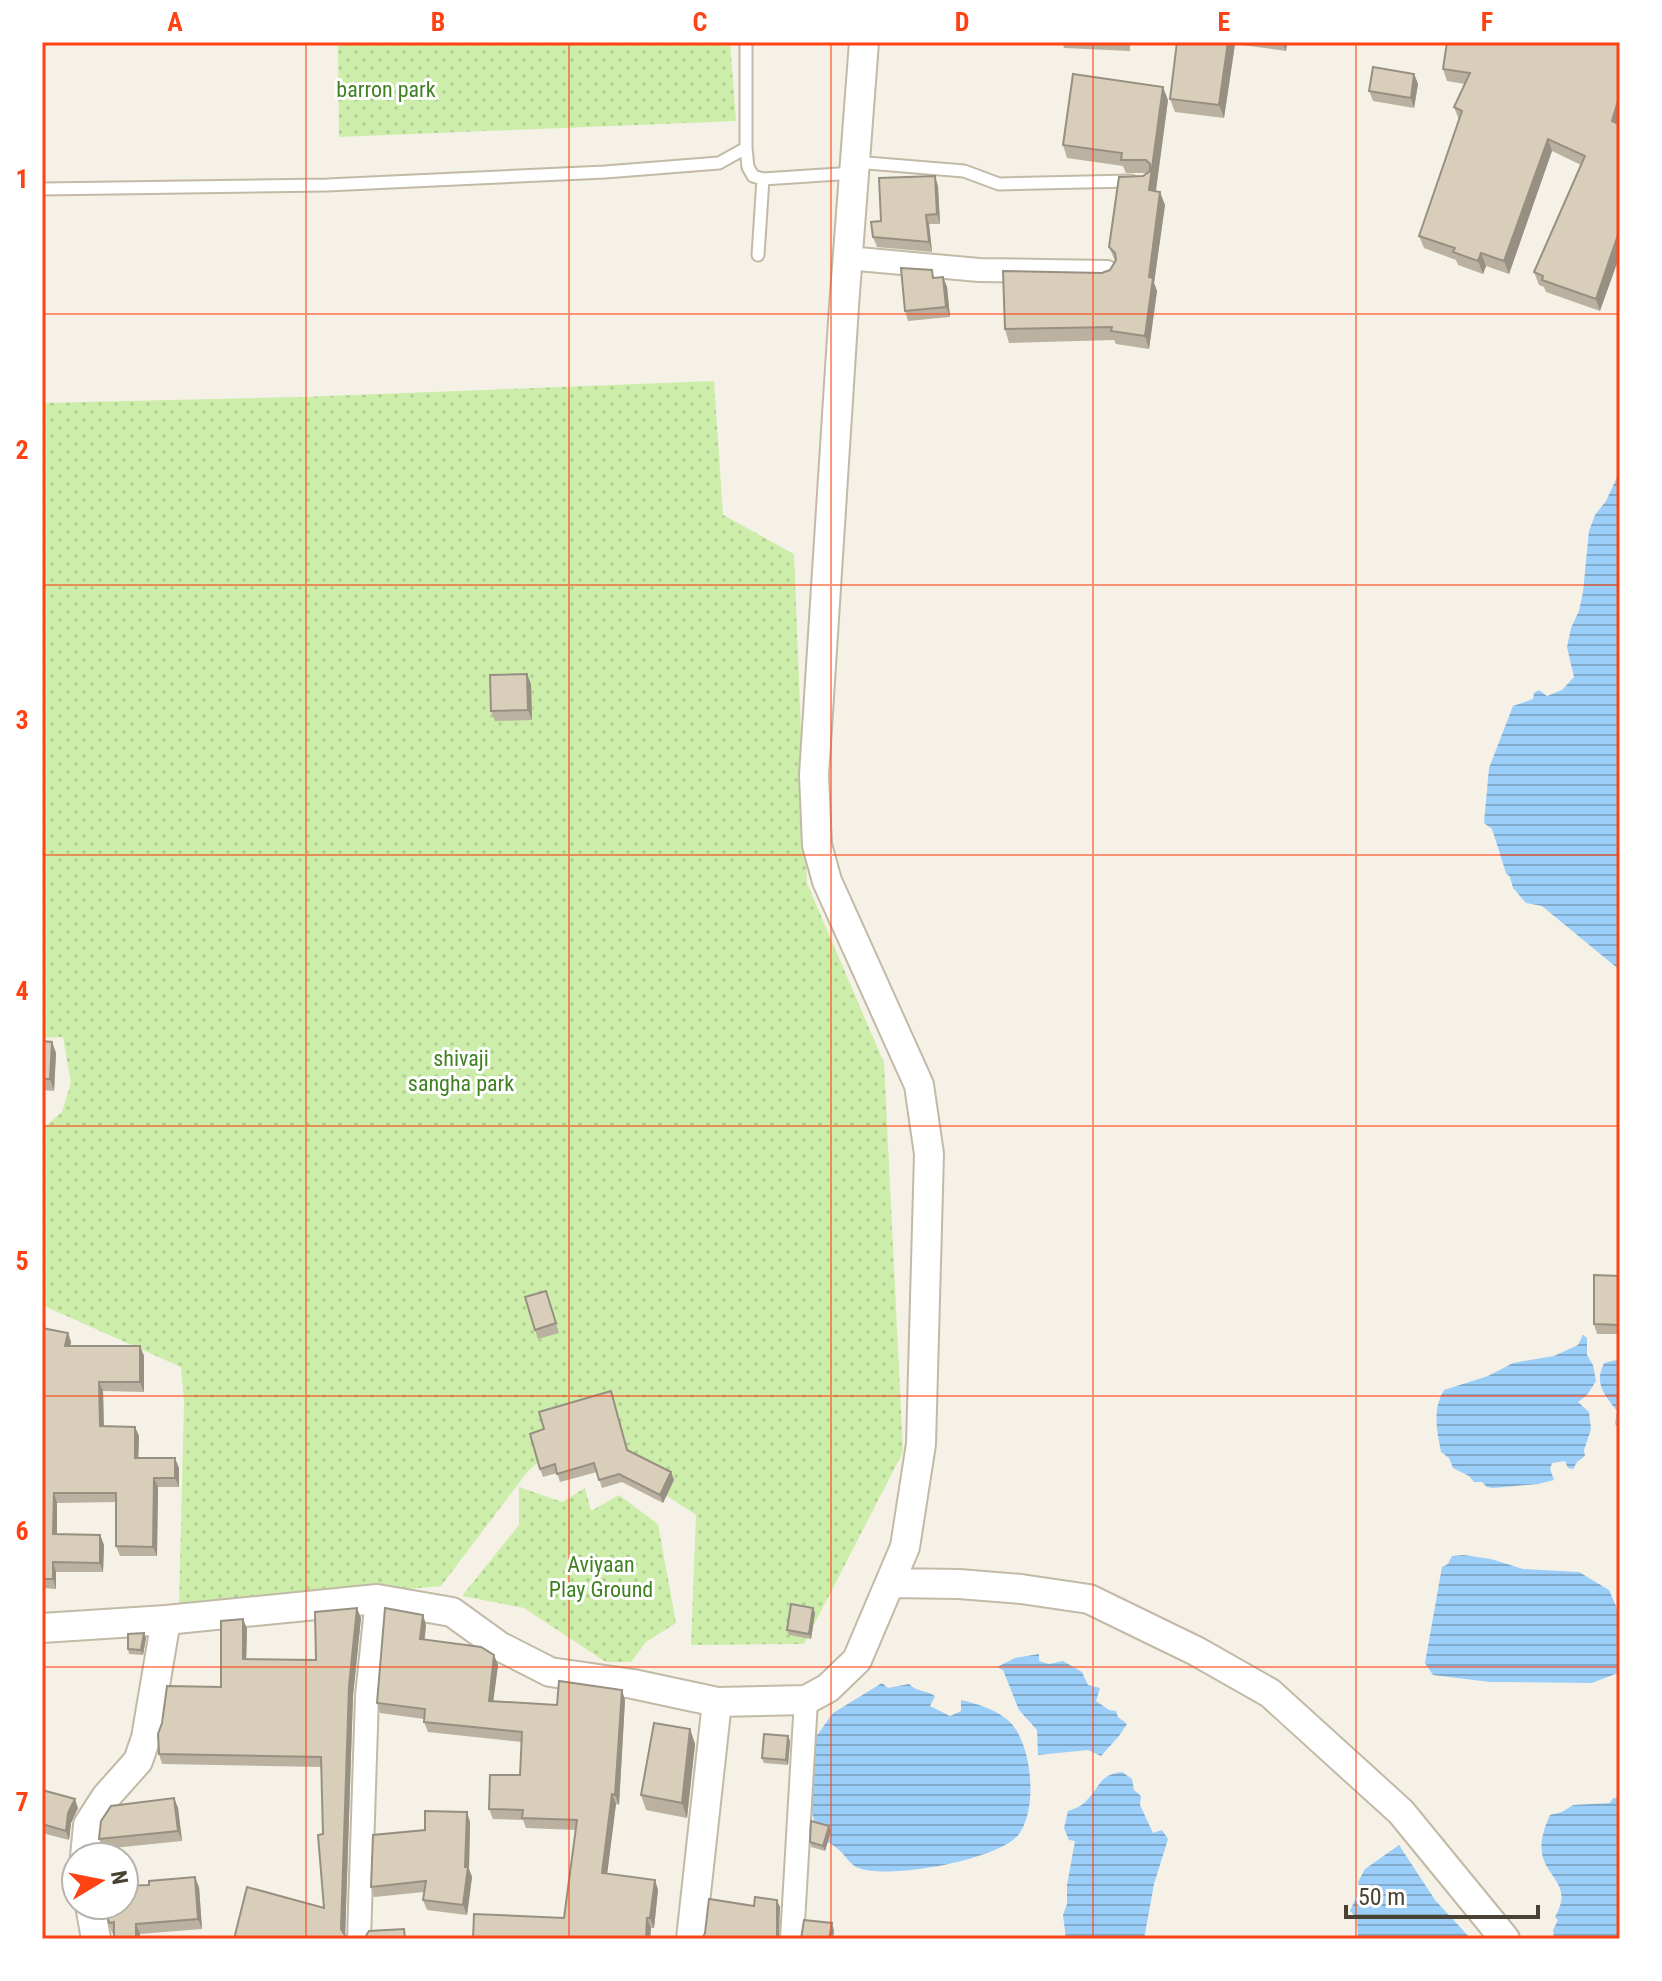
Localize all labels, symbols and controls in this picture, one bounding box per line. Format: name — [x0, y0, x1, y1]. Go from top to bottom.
text: A — [167, 7, 183, 37]
text: B — [431, 7, 445, 37]
text: C — [693, 7, 708, 37]
text: D — [955, 7, 969, 37]
text: E — [1218, 7, 1231, 37]
text: F — [1481, 7, 1493, 37]
park label: barron park — [336, 77, 436, 102]
text: 1 — [15, 164, 29, 194]
text: 2 — [15, 435, 29, 465]
text: 3 — [15, 705, 29, 735]
text: 4 — [15, 976, 29, 1006]
park label: shivaji sangha park — [408, 1046, 514, 1096]
text: 5 — [15, 1246, 29, 1276]
text: 6 — [15, 1516, 29, 1546]
park label: Aviyaan Play Ground — [549, 1552, 653, 1602]
text: 7 — [15, 1787, 29, 1817]
north arrow — [60, 1841, 140, 1921]
text: N — [106, 1869, 133, 1886]
scale bar — [1346, 1869, 1538, 1919]
text: 50 m — [1358, 1883, 1405, 1911]

